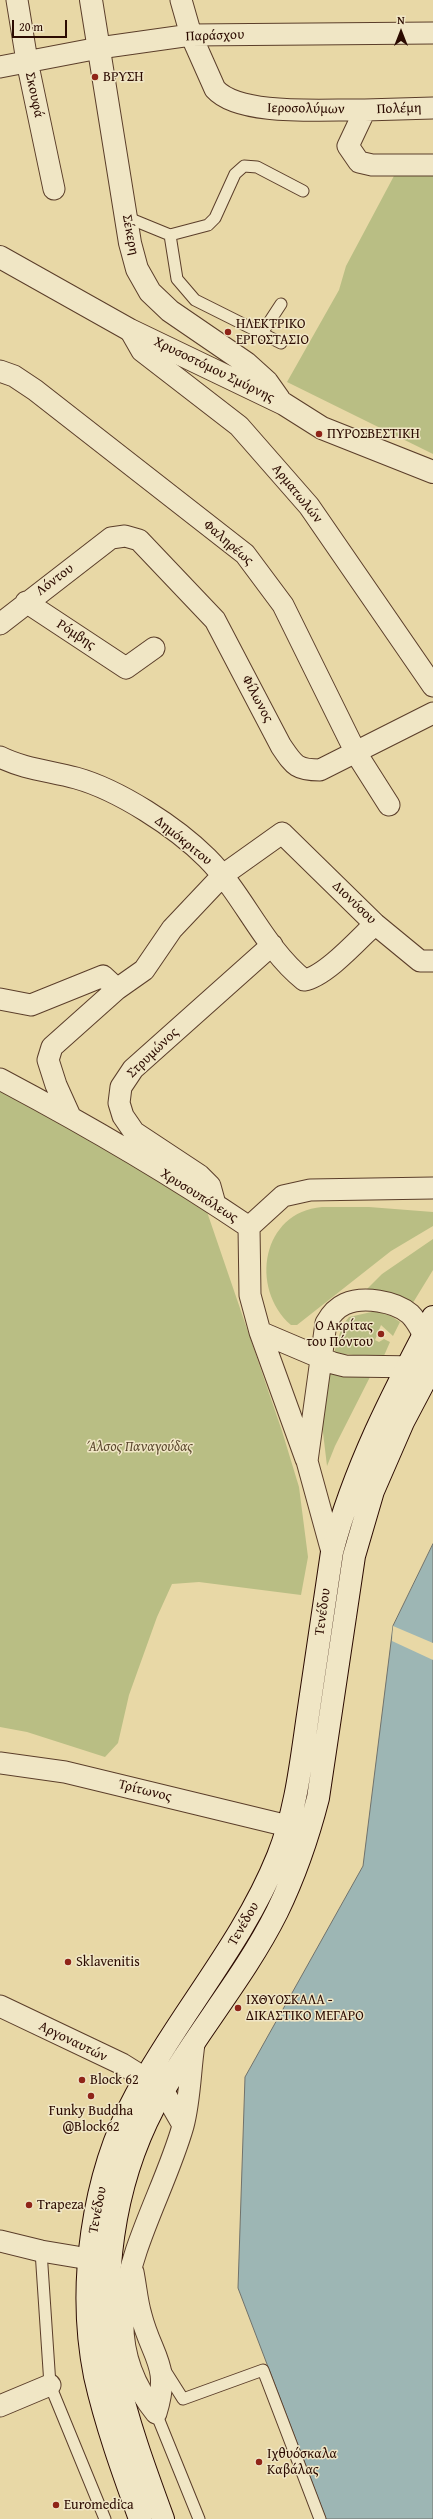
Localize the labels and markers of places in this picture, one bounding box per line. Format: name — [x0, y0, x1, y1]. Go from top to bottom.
place label: ΒΡΥΣΗ — [103, 69, 143, 85]
marker: ΒΡΥΣΗ — [90, 72, 100, 82]
place label: ΗΛΕΚΤΡΙΚΟ ΕΡΓΟΣΤΑΣΙΟ — [236, 316, 309, 348]
marker: ΗΛΕΚΤΡΙΚΟ ΕΡΓΟΣΤΑΣΙΟ — [223, 327, 233, 337]
place label: ΠΥΡΟΣΒΕΣΤΙΚΗ — [327, 426, 420, 442]
marker: ΠΥΡΟΣΒΕΣΤΙΚΗ — [314, 429, 324, 439]
place label: Ο Ακρίτας του Πόντου — [306, 1318, 373, 1350]
marker: Ο Ακρίτας του Πόντου — [376, 1329, 386, 1339]
place label: Sklavenitis — [76, 1954, 140, 1970]
marker: Sklavenitis — [63, 1957, 73, 1967]
place label: ΙΧΘΥΟΣΚΑΛΑ - ΔΙΚΑΣΤΙΚΟ ΜΕΓΑΡΟ — [246, 1992, 364, 2024]
marker: ΙΧΘΥΟΣΚΑΛΑ - ΔΙΚΑΣΤΙΚΟ ΜΕΓΑΡΟ — [233, 2003, 243, 2013]
place label: Block 62 — [90, 2072, 139, 2088]
marker: Block 62 — [77, 2075, 87, 2085]
marker: Funky Buddha @Block62 — [86, 2091, 96, 2101]
place label: Funky Buddha @Block62 — [49, 2103, 133, 2136]
place label: Trapeza — [37, 2197, 84, 2213]
marker: Trapeza — [24, 2200, 34, 2210]
place label: Ιχθυόσκαλα Καβάλας — [267, 2446, 337, 2478]
marker: Ιχθυόσκαλα Καβάλας — [254, 2457, 264, 2467]
place label: Euromedica — [64, 2497, 134, 2513]
marker: Euromedica — [51, 2500, 61, 2510]

